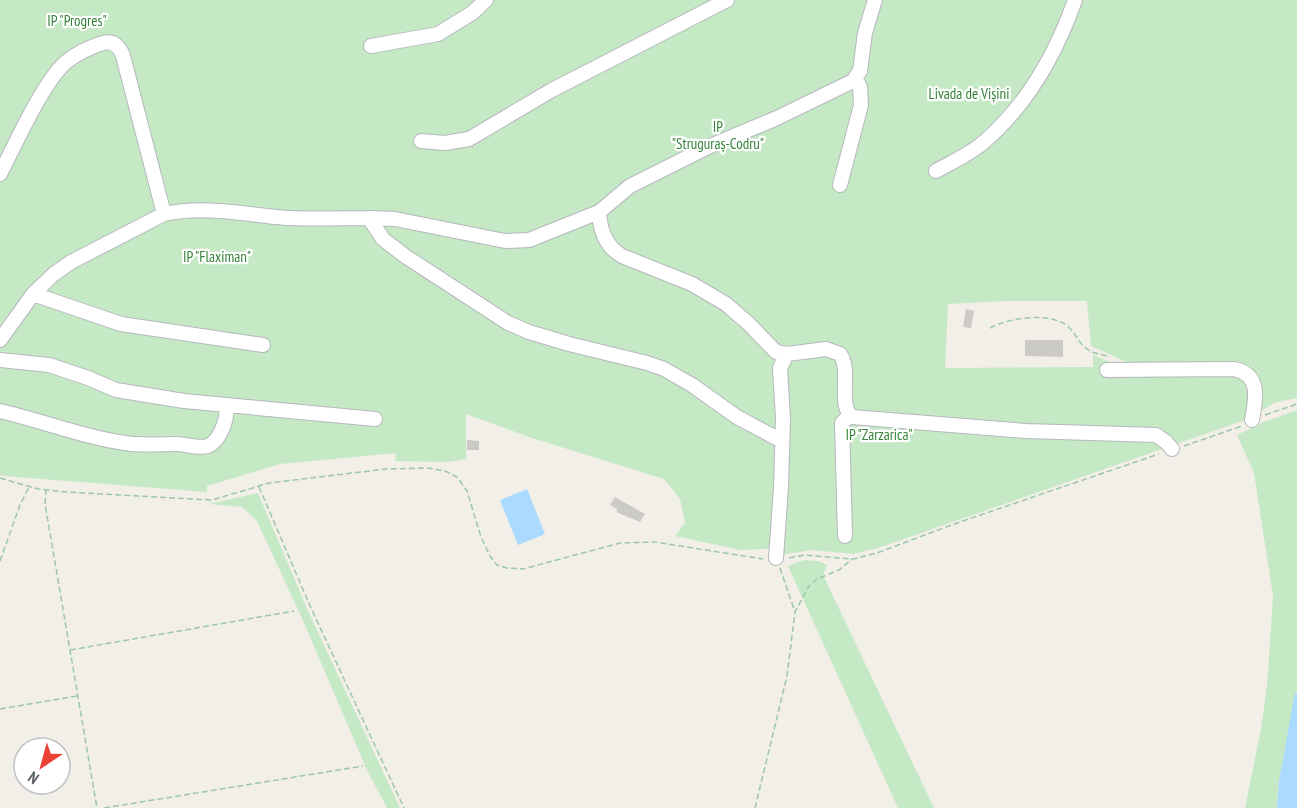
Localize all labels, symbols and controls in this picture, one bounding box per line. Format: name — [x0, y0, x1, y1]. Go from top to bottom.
park label: IP "Progres" — [47, 11, 107, 30]
park label: Livada de Vișini — [929, 84, 1009, 103]
park label: IP "Struguraș-Codru" — [672, 117, 764, 153]
park label: IP "Flaximan" — [183, 247, 251, 266]
park label: IP "Zarzarica" — [845, 425, 913, 444]
north arrow — [12, 736, 72, 796]
text: N — [24, 768, 43, 789]

